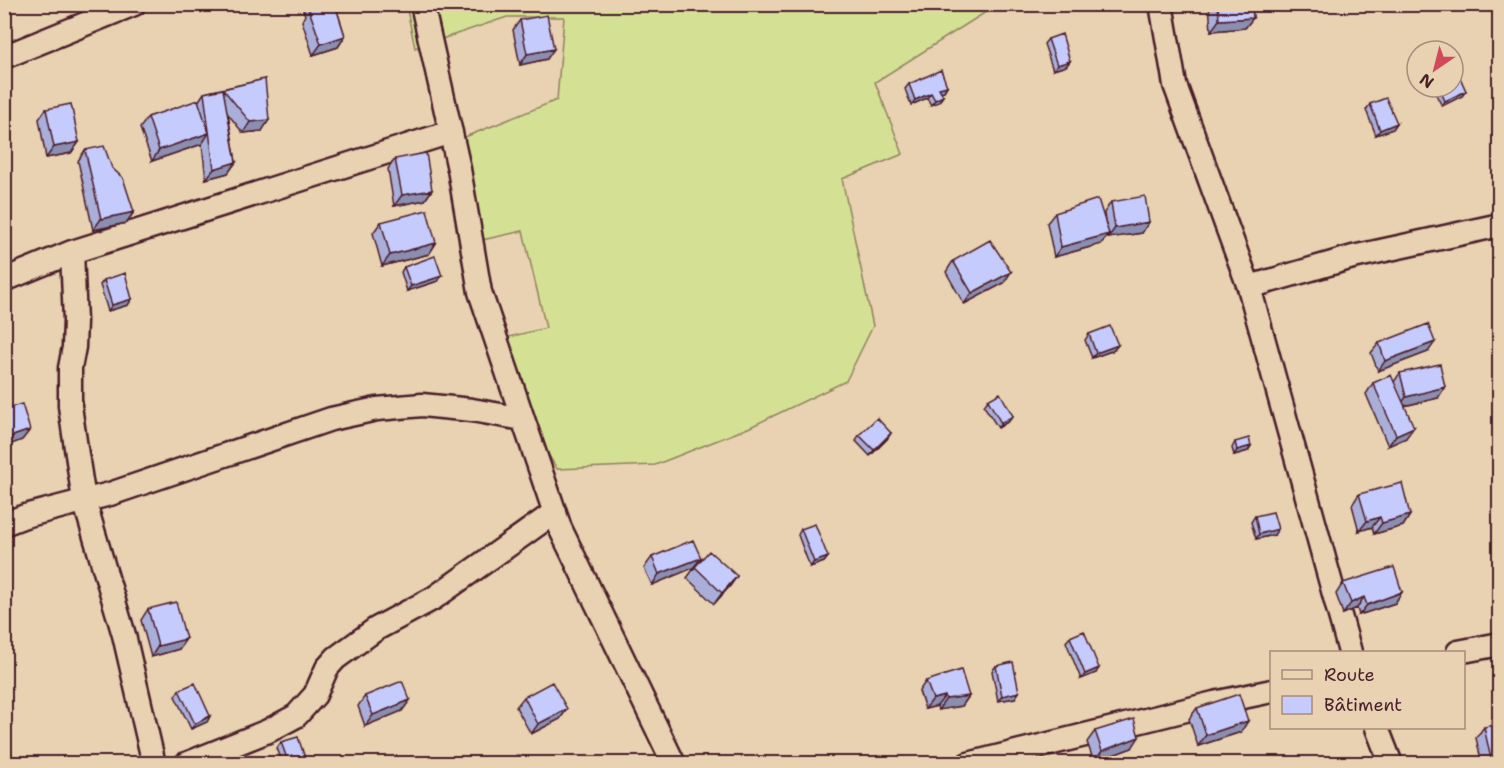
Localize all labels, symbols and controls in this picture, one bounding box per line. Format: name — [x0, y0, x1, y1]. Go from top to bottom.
north arrow — [1405, 39, 1465, 99]
text: N — [1415, 69, 1438, 93]
legend — [1270, 651, 1465, 729]
text: Route — [1324, 663, 1375, 687]
text: Bâtiment — [1324, 693, 1402, 717]

